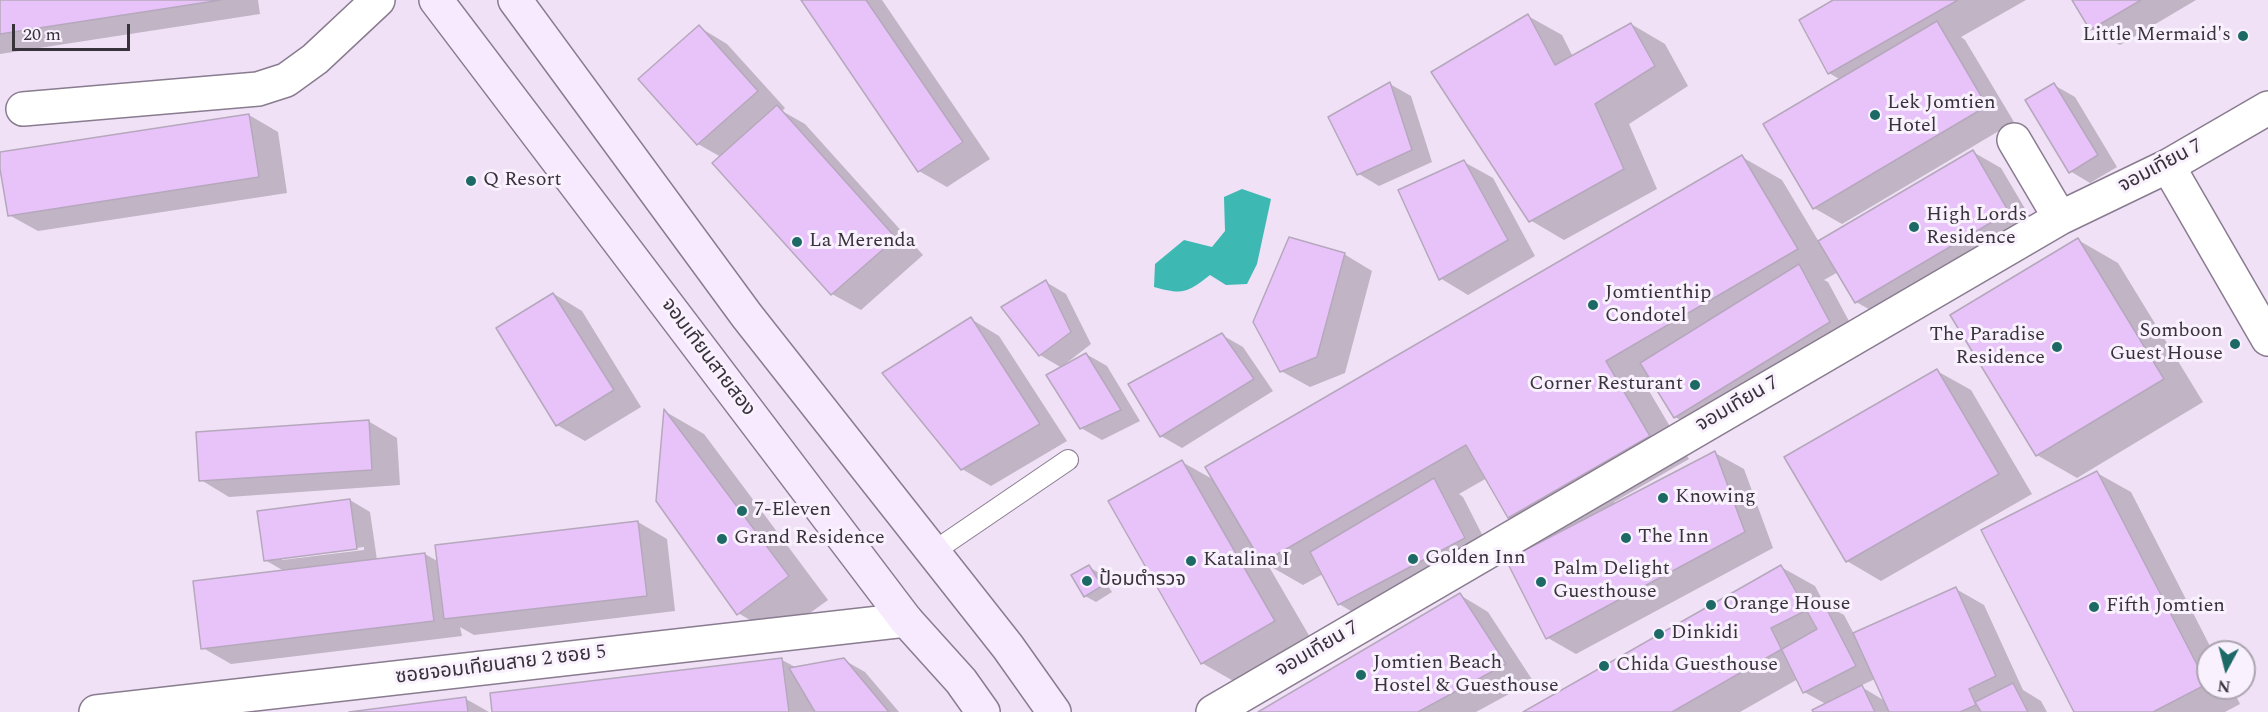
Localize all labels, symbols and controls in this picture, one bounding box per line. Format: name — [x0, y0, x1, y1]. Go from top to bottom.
scale bar — [15, 12, 134, 50]
text: 20 m — [23, 21, 61, 48]
place label: Little Mermaid's — [2083, 24, 2231, 48]
marker: Little Mermaid's — [2236, 29, 2250, 43]
place label: Lek Jomtien Hotel — [1887, 92, 1996, 139]
marker: Lek Jomtien Hotel — [1868, 108, 1882, 122]
street label: จอมเทียน 7 — [2115, 135, 2207, 199]
place label: Q Resort — [483, 169, 561, 193]
marker: Q Resort — [464, 174, 478, 188]
place label: High Lords Residence — [1926, 204, 2027, 251]
marker: High Lords Residence — [1907, 220, 1921, 234]
place label: La Merenda — [809, 230, 915, 254]
marker: La Merenda — [790, 235, 804, 249]
place label: Jomtienthip Condotel — [1605, 282, 1711, 329]
street label: จอมเทียนสายสอง — [655, 294, 759, 422]
marker: Jomtienthip Condotel — [1586, 298, 1600, 312]
place label: Somboon Guest House — [2110, 320, 2223, 367]
place label: The Paradise Residence — [1929, 324, 2045, 371]
marker: Somboon Guest House — [2228, 337, 2242, 351]
marker: The Paradise Residence — [2050, 340, 2064, 354]
street label: จอมเทียน 7 — [1692, 372, 1784, 438]
place label: Corner Resturant — [1529, 373, 1683, 397]
marker: Corner Resturant — [1688, 378, 1702, 392]
place label: Knowing — [1675, 486, 1756, 510]
marker: Knowing — [1656, 491, 1670, 505]
place label: 7-Eleven — [754, 499, 831, 523]
marker: 7-Eleven — [735, 504, 749, 518]
place label: The Inn — [1638, 526, 1709, 550]
place label: Grand Residence — [734, 527, 885, 551]
marker: The Inn — [1619, 531, 1633, 545]
marker: Grand Residence — [715, 532, 729, 546]
place label: Golden Inn — [1425, 547, 1526, 571]
place label: Katalina I — [1203, 549, 1290, 573]
marker: Golden Inn — [1406, 552, 1420, 566]
marker: Katalina I — [1184, 554, 1198, 568]
place label: Palm Delight Guesthouse — [1553, 558, 1670, 605]
place label: ป้อมตำรวจ — [1099, 569, 1186, 593]
marker: ป้อมตำรวจ — [1080, 574, 1094, 588]
marker: Palm Delight Guesthouse — [1534, 575, 1548, 589]
place label: Orange House — [1723, 593, 1851, 617]
place label: Fifth Jomtien — [2106, 595, 2225, 619]
marker: Orange House — [1704, 598, 1718, 612]
marker: Fifth Jomtien — [2087, 600, 2101, 614]
street label: จอมเทียน 7 — [1272, 617, 1364, 683]
place label: Dinkidi — [1671, 622, 1739, 646]
marker: Dinkidi — [1652, 627, 1666, 641]
north arrow — [2196, 640, 2256, 700]
street label: ซอยจอมเทียนสาย 2 ซอย 5 — [394, 641, 608, 691]
place label: Jomtien Beach Hostel & Guesthouse — [1373, 652, 1559, 699]
place label: Chida Guesthouse — [1616, 654, 1778, 678]
marker: Chida Guesthouse — [1597, 659, 1611, 673]
marker: Jomtien Beach Hostel & Guesthouse — [1354, 668, 1368, 682]
text: N — [2216, 673, 2232, 699]

